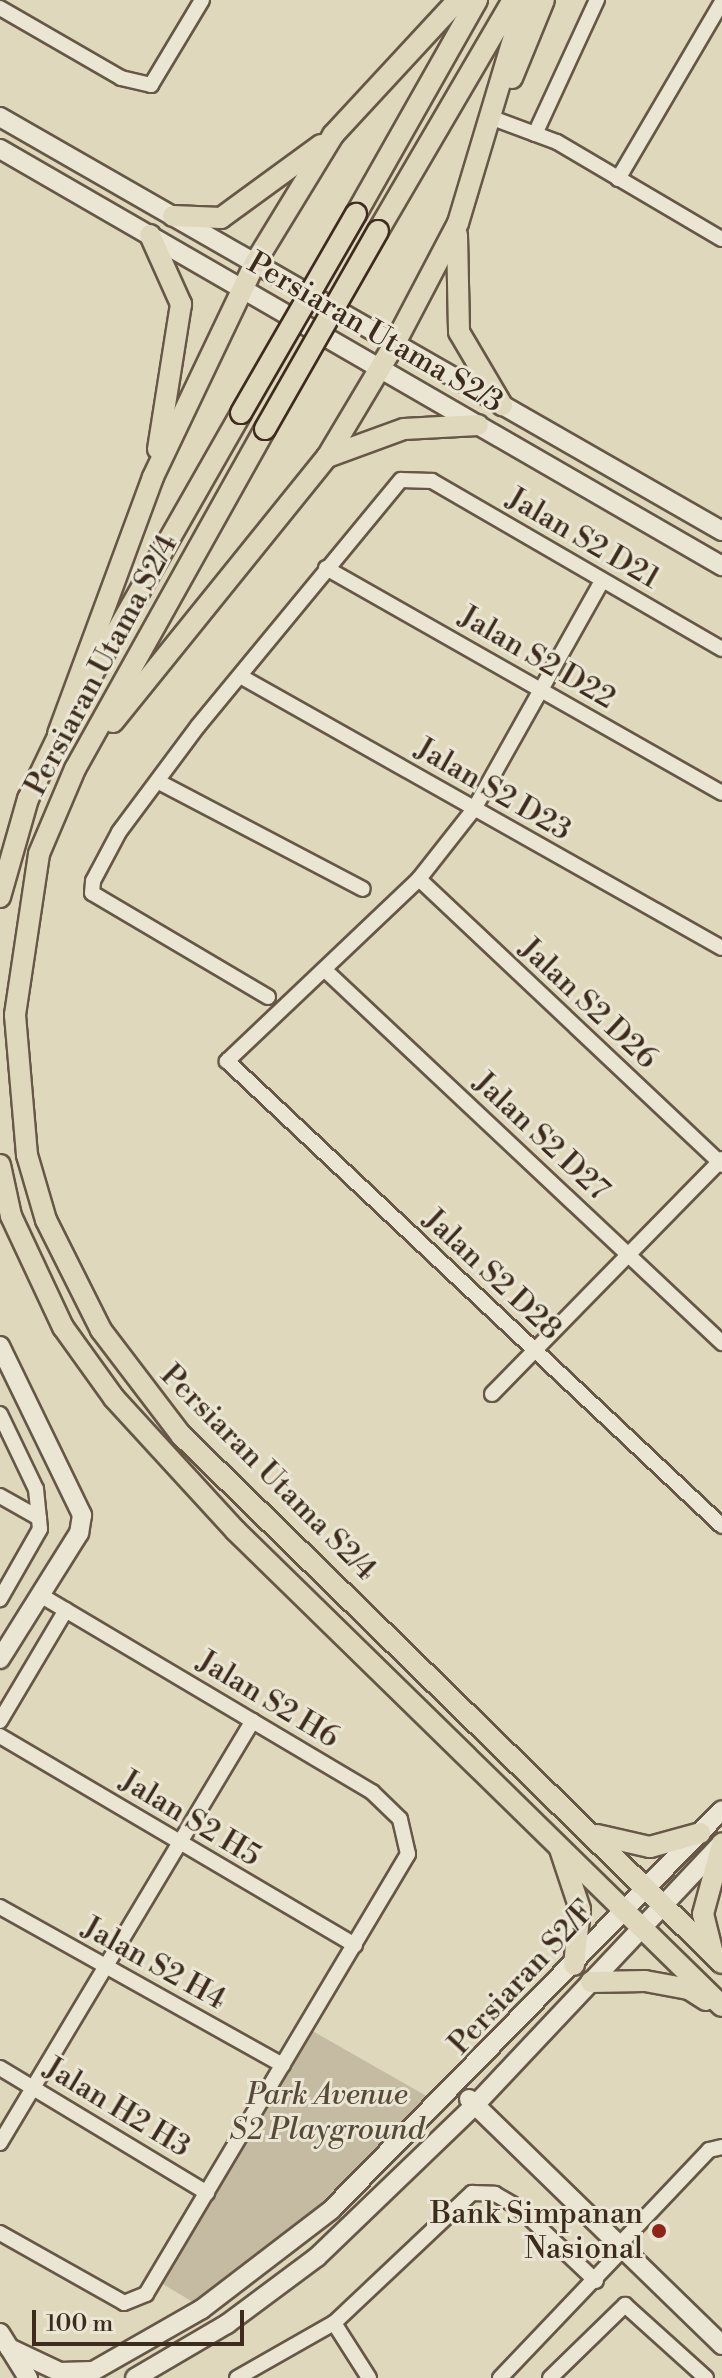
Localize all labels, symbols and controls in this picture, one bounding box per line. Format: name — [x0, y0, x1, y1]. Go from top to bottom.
street label: Persiaran Utama S2/3 — [241, 245, 509, 421]
street label: Jalan S2 D21 — [500, 481, 666, 597]
street label: Persiaran Utama S2/4 — [18, 528, 186, 802]
street label: Jalan S2 D22 — [453, 599, 621, 717]
street label: Jalan S2 D23 — [409, 731, 577, 849]
street label: Jalan S2 D26 — [512, 931, 664, 1077]
street label: Jalan S2 D27 — [466, 1065, 616, 1209]
street label: Jalan S2 D28 — [416, 1202, 568, 1348]
street label: Persiaran Utama S2/4 — [153, 1358, 383, 1588]
street label: Jalan S2 H6 — [191, 1644, 345, 1756]
street label: Jalan S2 H5 — [113, 1763, 267, 1875]
street label: Persiaran S2/F — [442, 1894, 602, 2062]
street label: Jalan S2 H4 — [76, 1910, 232, 2018]
street label: Jalan H2 H3 — [37, 2050, 197, 2166]
park label: Park Avenue S2 Playground — [230, 2077, 424, 2148]
place label: Bank Simpanan Nasional — [430, 2196, 643, 2266]
marker: Bank Simpanan Nasional — [650, 2222, 668, 2240]
scale bar — [36, 2294, 248, 2344]
text: 100 m — [46, 2309, 113, 2339]

